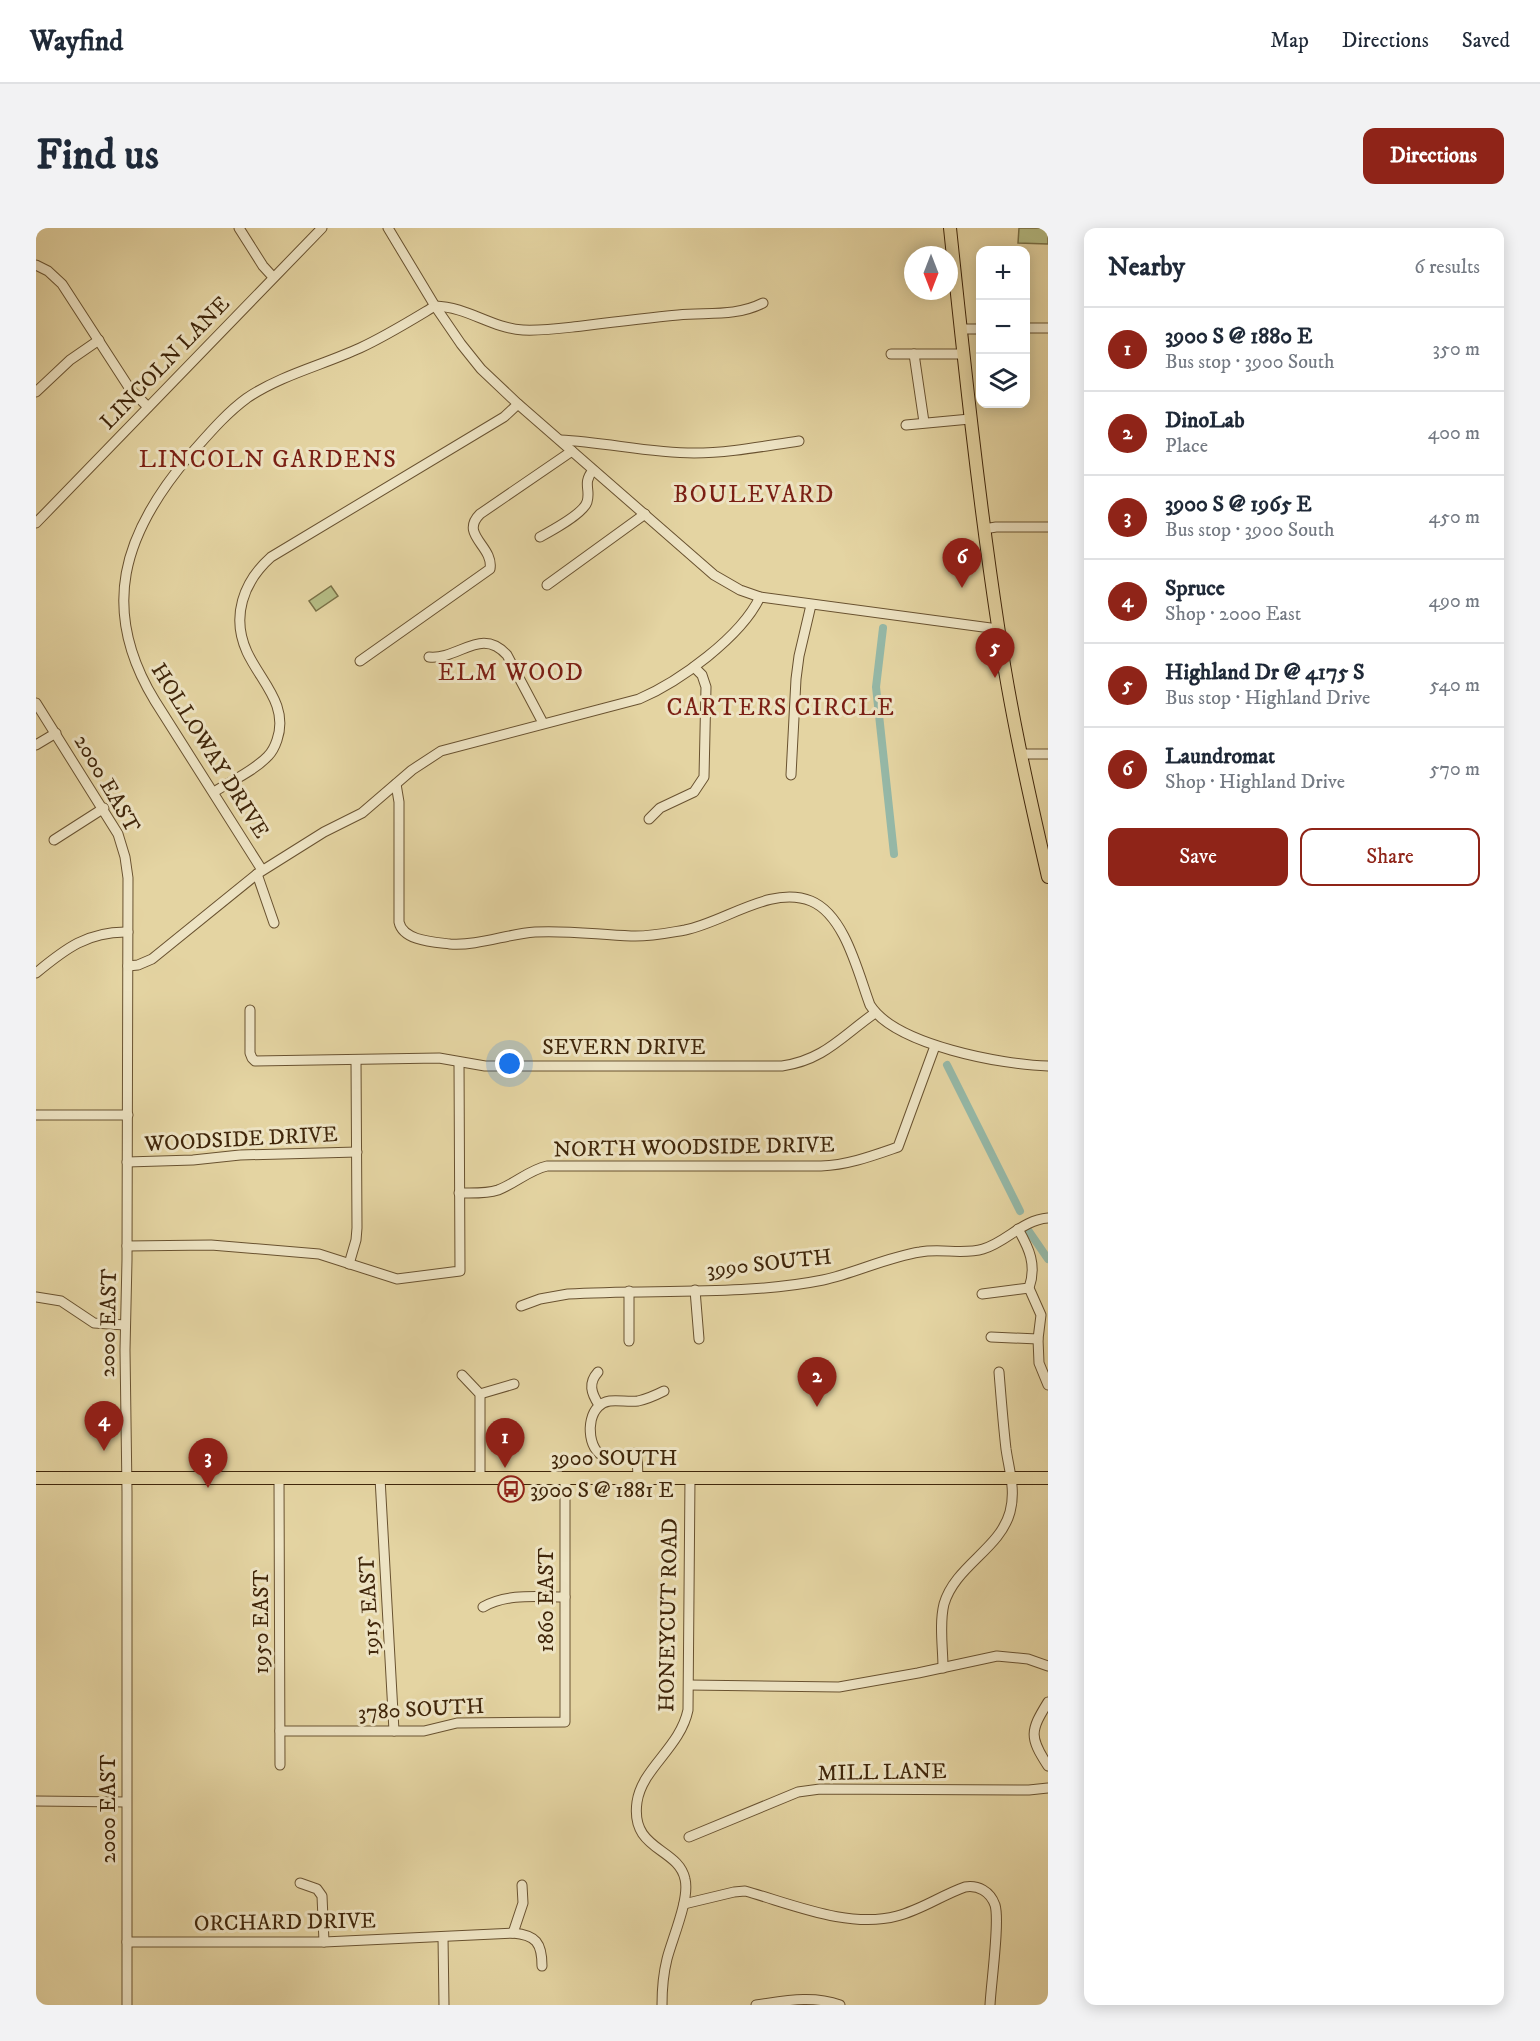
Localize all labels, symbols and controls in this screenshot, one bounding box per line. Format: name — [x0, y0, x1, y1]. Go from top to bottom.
text: Wayfind — [30, 24, 123, 59]
text: Map — [1270, 28, 1309, 54]
text: Directions — [1342, 28, 1429, 54]
text: Saved — [1462, 28, 1510, 54]
button: Directions — [1363, 128, 1504, 184]
text: Find us — [36, 130, 159, 182]
north arrow — [904, 246, 958, 300]
map controls — [976, 246, 1030, 408]
button: + — [976, 246, 1030, 300]
text: Nearby — [1108, 251, 1185, 284]
text: 6 results — [1414, 255, 1480, 280]
street label: LINCOLN LANE — [95, 291, 236, 435]
button: − — [976, 300, 1030, 354]
text: 3900 S @ 1880 E — [1165, 323, 1312, 350]
text: 1 — [1124, 337, 1131, 362]
text: 350 m — [1433, 337, 1480, 362]
text: Bus stop · 3900 South — [1165, 350, 1335, 375]
button: layers — [976, 354, 1030, 408]
text: DinoLab — [1165, 407, 1244, 434]
text: 2 — [1123, 421, 1132, 446]
text: 400 m — [1428, 421, 1480, 446]
text: Place — [1165, 434, 1208, 459]
district label: LINCOLN GARDENS — [139, 445, 397, 475]
district label: BOULEVARD — [673, 480, 835, 510]
text: 3900 S @ 1965 E — [1165, 491, 1312, 518]
text: 3 — [1124, 505, 1131, 530]
text: 450 m — [1429, 505, 1480, 530]
text: Bus stop · 3900 South — [1165, 518, 1335, 543]
pin: 6 — [942, 538, 982, 588]
text: Spruce — [1165, 575, 1225, 602]
text: 4 — [1122, 589, 1133, 614]
text: 490 m — [1428, 589, 1480, 614]
text: Shop · 2000 East — [1165, 602, 1301, 627]
pin: 5 — [976, 628, 1014, 678]
street label: HOLLOWAY DRIVE — [145, 658, 275, 843]
district label: ELM WOOD — [438, 658, 584, 688]
text: Highland Dr @ 4175 S — [1165, 659, 1365, 686]
text: 5 — [1123, 673, 1132, 698]
text: 540 m — [1430, 673, 1480, 698]
text: Bus stop · Highland Drive — [1165, 686, 1370, 711]
district label: CARTERS CIRCLE — [667, 693, 895, 723]
street label: 2000 EAST — [68, 730, 146, 838]
text: Laundromat — [1165, 743, 1275, 770]
text: 6 — [1122, 757, 1133, 782]
text: 570 m — [1429, 757, 1480, 782]
text: Shop · Highland Drive — [1165, 770, 1345, 795]
button: Save — [1108, 828, 1288, 886]
button: Share — [1300, 828, 1480, 886]
street label: SEVERN DRIVE — [542, 1034, 706, 1061]
your location — [495, 1049, 524, 1078]
street label: WOODSIDE DRIVE — [143, 1121, 338, 1158]
street label: NORTH WOODSIDE DRIVE — [553, 1132, 835, 1163]
street label: 3990 SOUTH — [705, 1243, 833, 1283]
street label: 2000 EAST — [94, 1268, 123, 1378]
pin: 2 — [798, 1358, 836, 1407]
pin: 4 — [84, 1402, 124, 1451]
pin: 1 — [486, 1418, 524, 1468]
pin: 3 — [188, 1438, 228, 1488]
street label: 3900 SOUTH — [551, 1445, 677, 1472]
bus stop icon: 3900 S @ 1881 E — [496, 1474, 526, 1504]
place label: 3900 S @ 1881 E — [530, 1477, 674, 1504]
street label: HONEYCUT ROAD — [653, 1518, 684, 1712]
street label: 1860 EAST — [533, 1547, 560, 1652]
street label: 1915 EAST — [353, 1555, 386, 1657]
street label: 1950 EAST — [248, 1570, 275, 1674]
street label: 3780 SOUTH — [357, 1693, 485, 1726]
street label: 2000 EAST — [95, 1754, 122, 1863]
street label: MILL LANE — [817, 1758, 947, 1787]
street label: ORCHARD DRIVE — [194, 1907, 376, 1938]

